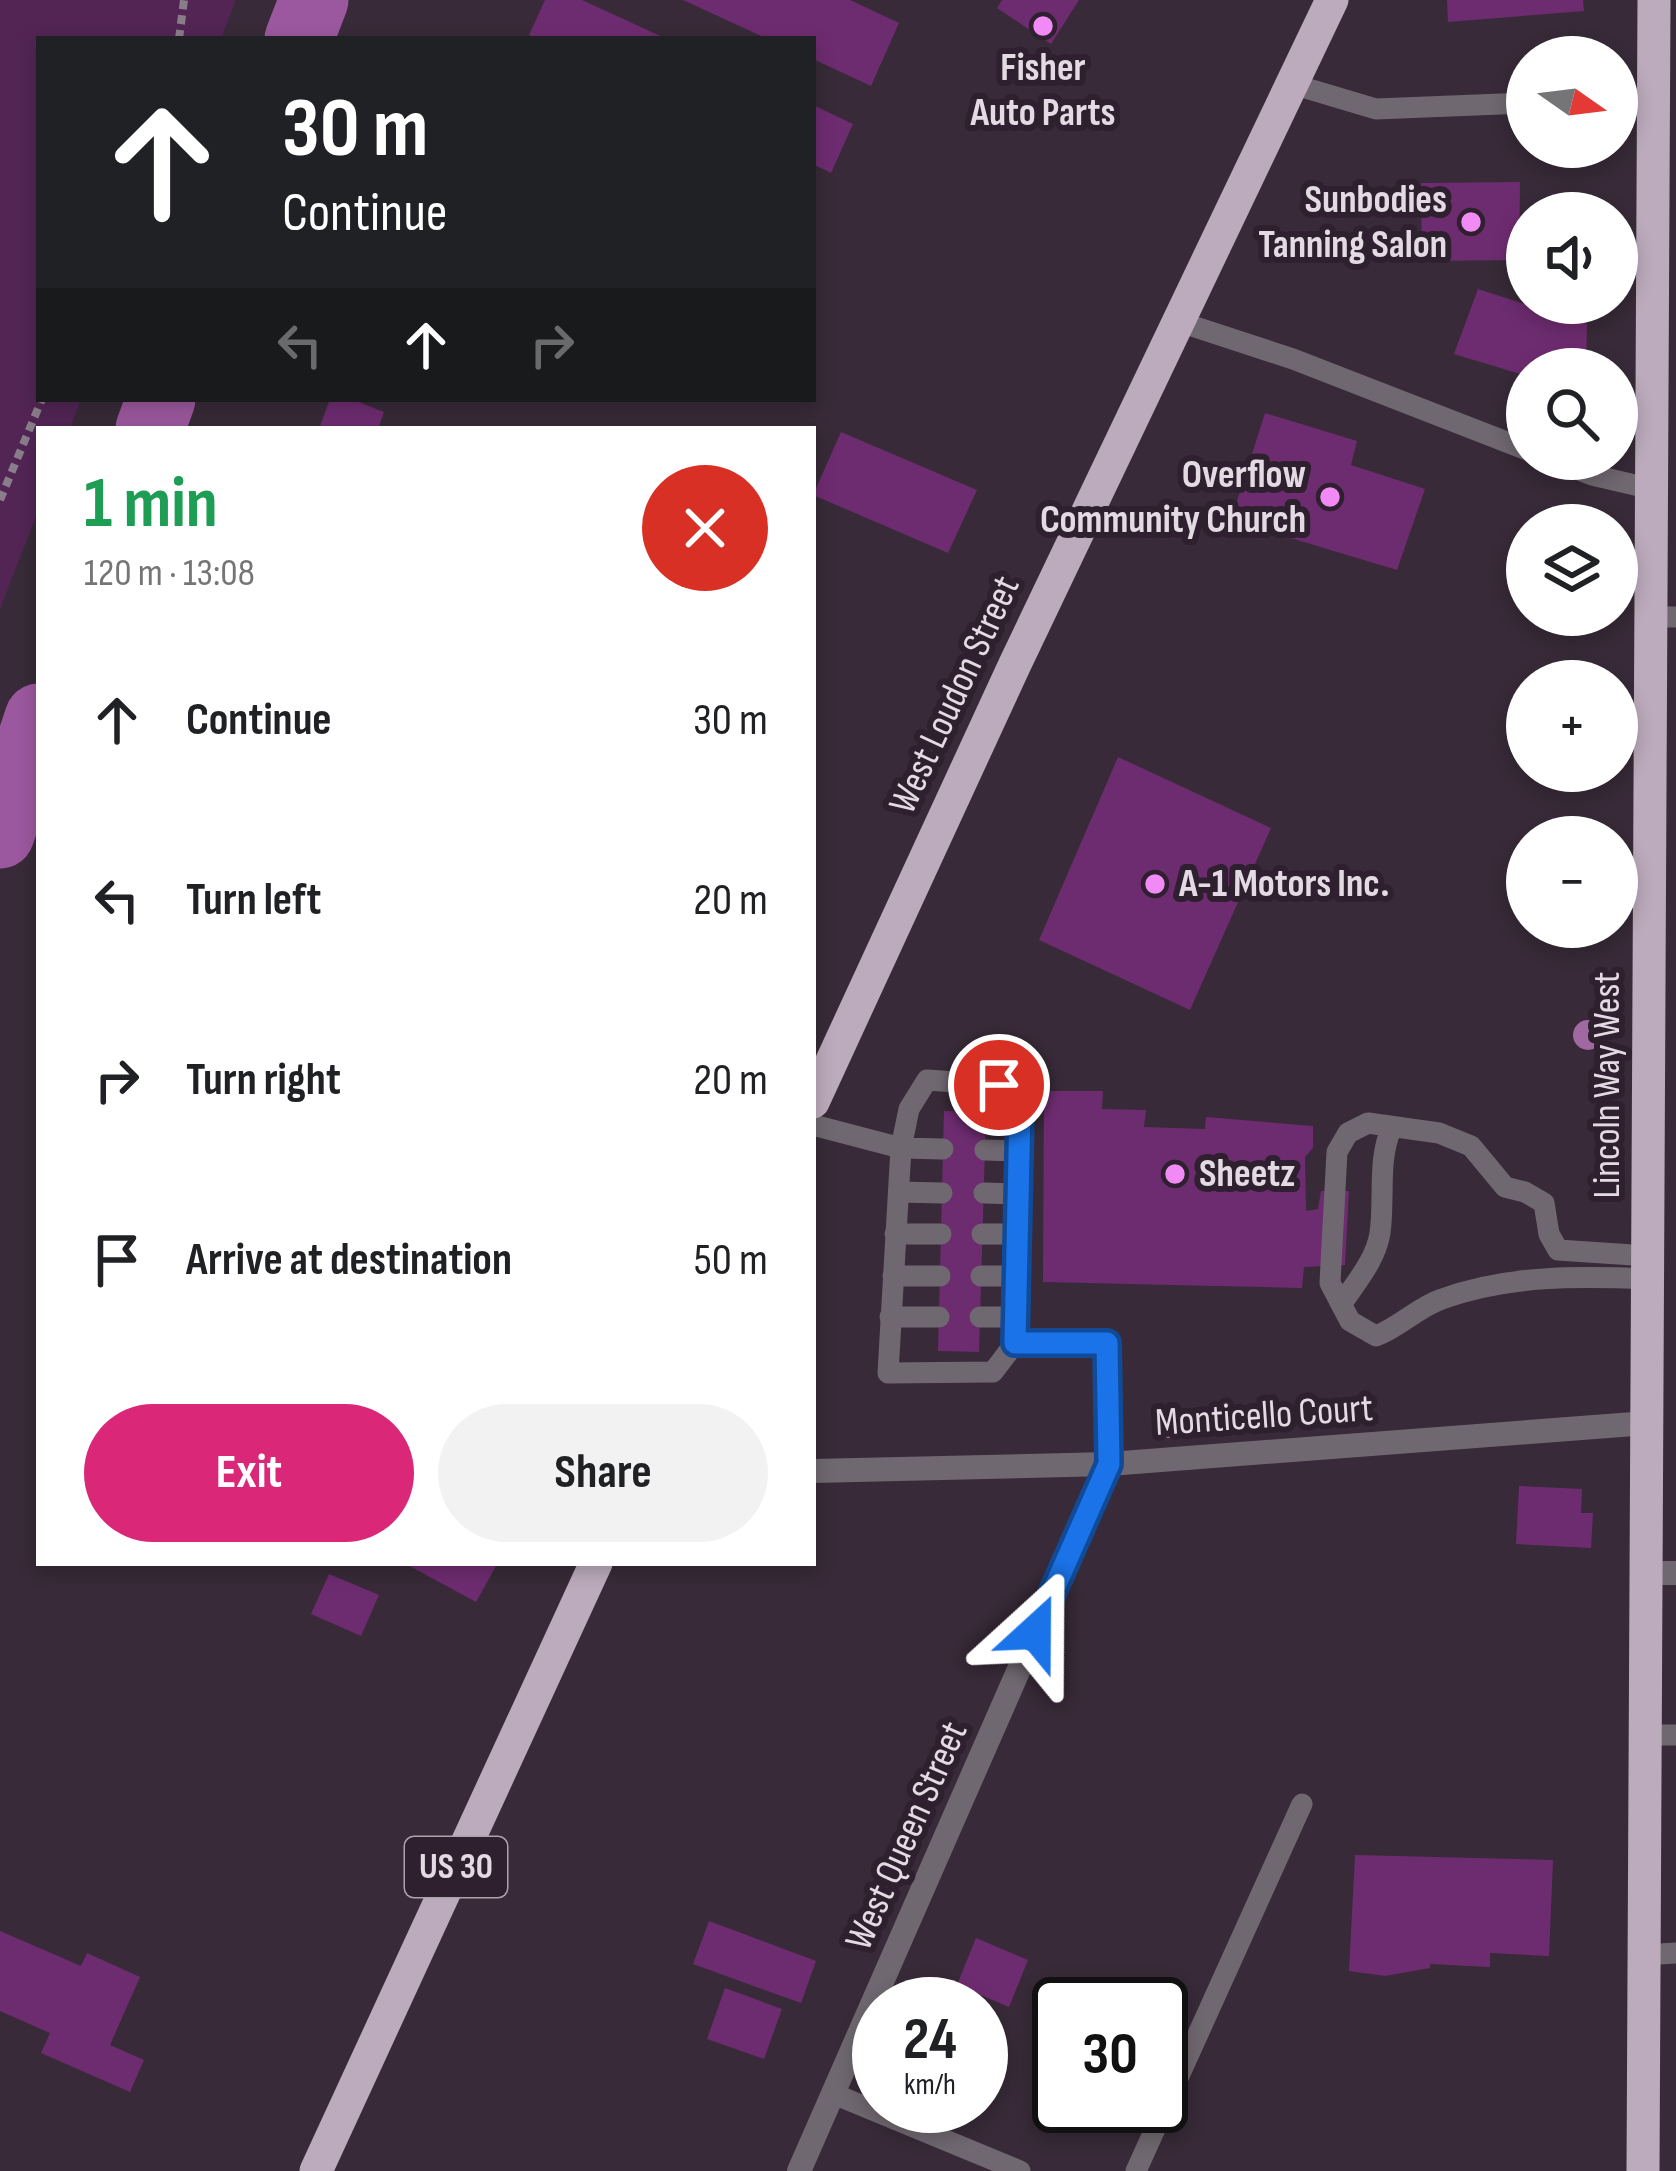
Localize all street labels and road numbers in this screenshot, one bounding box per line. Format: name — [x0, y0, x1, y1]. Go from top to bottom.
street label: West Loudon Street — [879, 569, 1031, 821]
street label: Lincoln Way West — [1584, 972, 1631, 1198]
street label: Monticello Court — [1154, 1385, 1374, 1447]
street label: West Queen Street — [836, 1715, 978, 1957]
road number: US 30 — [405, 1837, 507, 1897]

